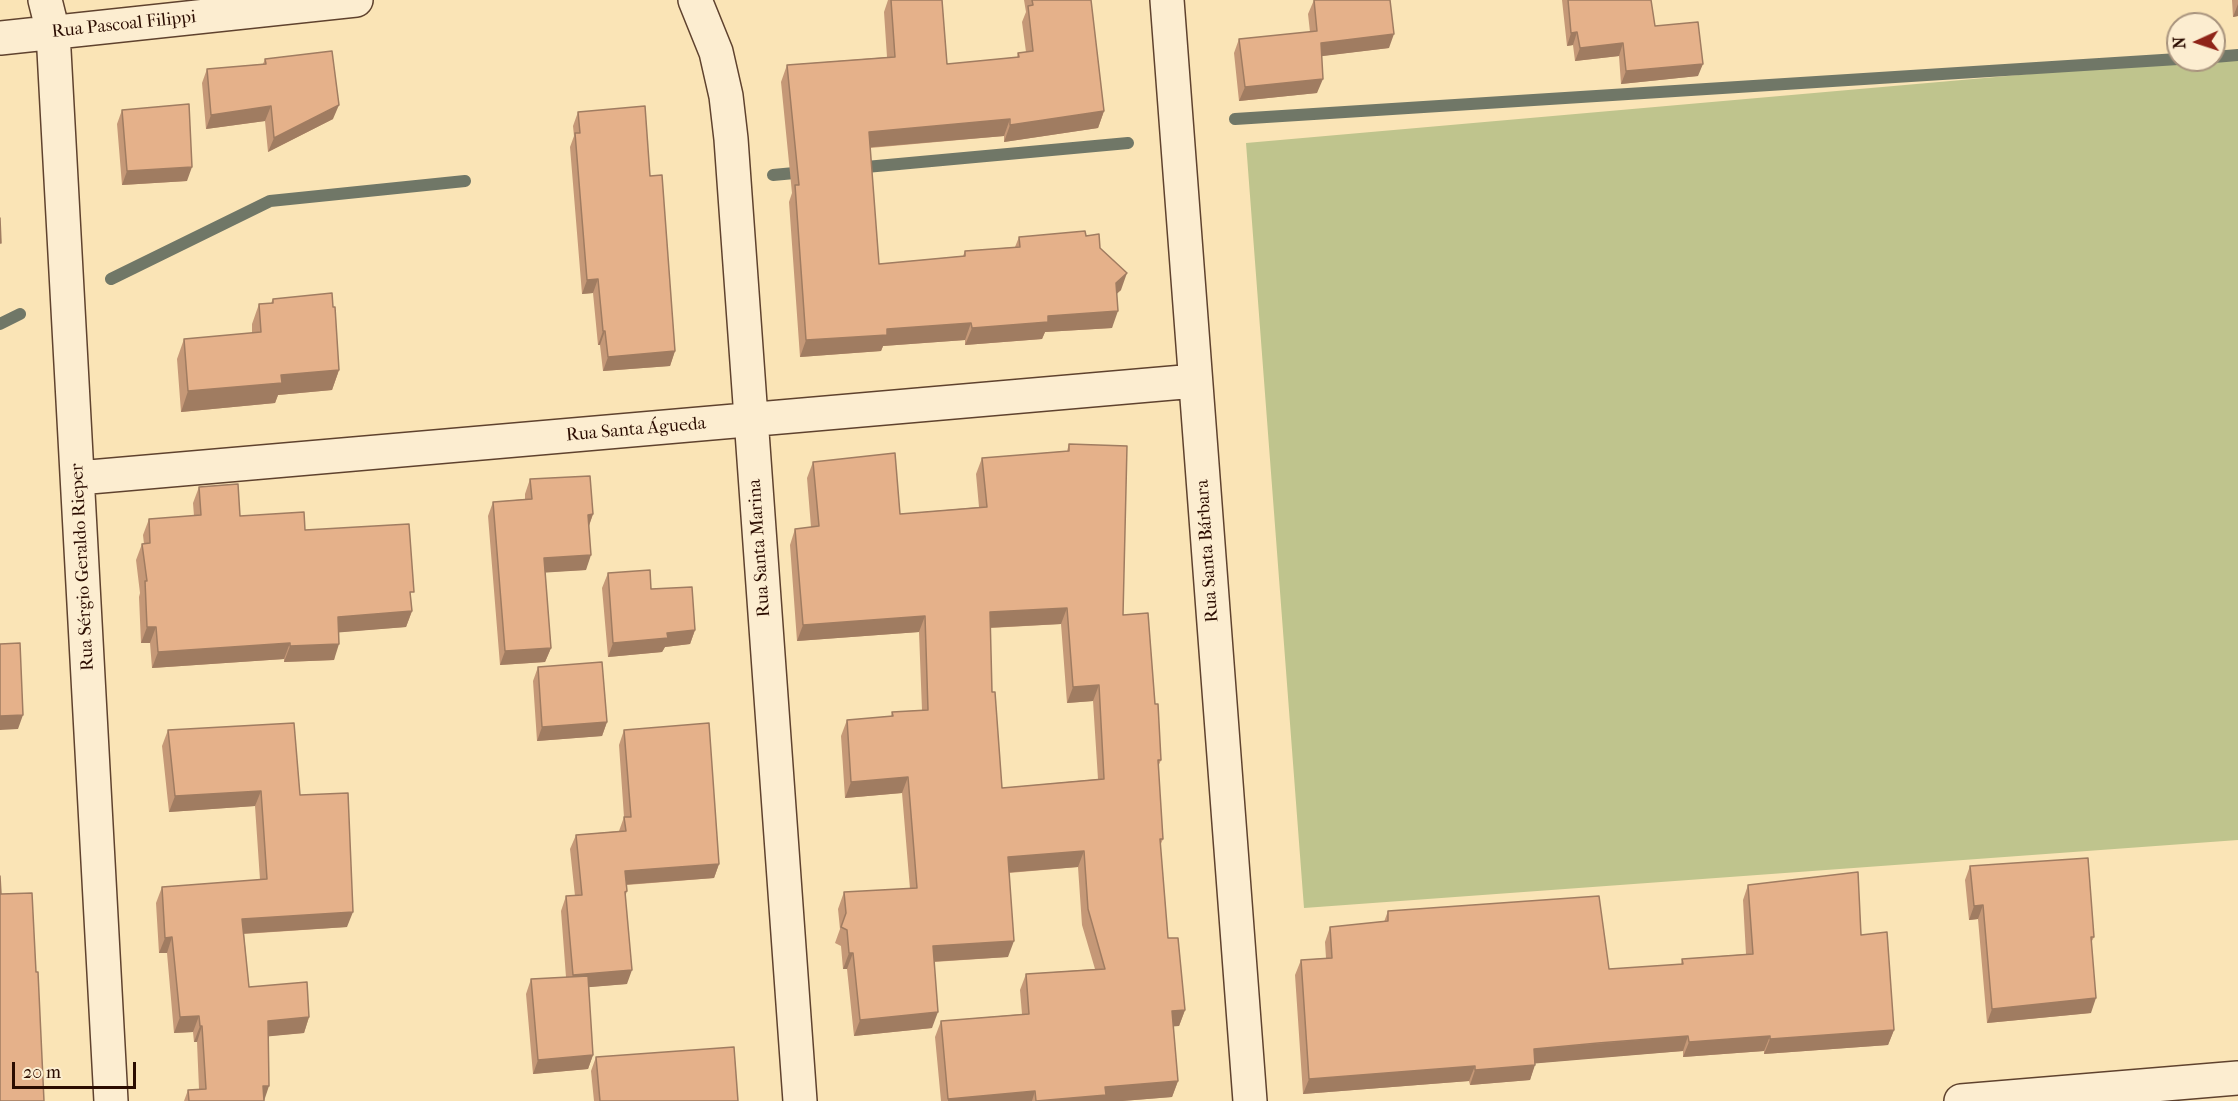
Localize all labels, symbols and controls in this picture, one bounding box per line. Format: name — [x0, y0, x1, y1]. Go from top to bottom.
street label: Rua Pascoal Filippi — [51, 7, 197, 43]
north arrow — [2166, 12, 2226, 72]
text: N — [2170, 36, 2189, 49]
street label: Rua Santa Águeda — [565, 413, 707, 447]
street label: Rua Sérgio Geraldo Rieper — [67, 463, 99, 671]
street label: Rua Santa Marina — [744, 478, 776, 618]
street label: Rua Santa Bárbara — [1192, 479, 1224, 623]
scale bar — [15, 1050, 140, 1088]
text: 20 m — [23, 1062, 61, 1083]

